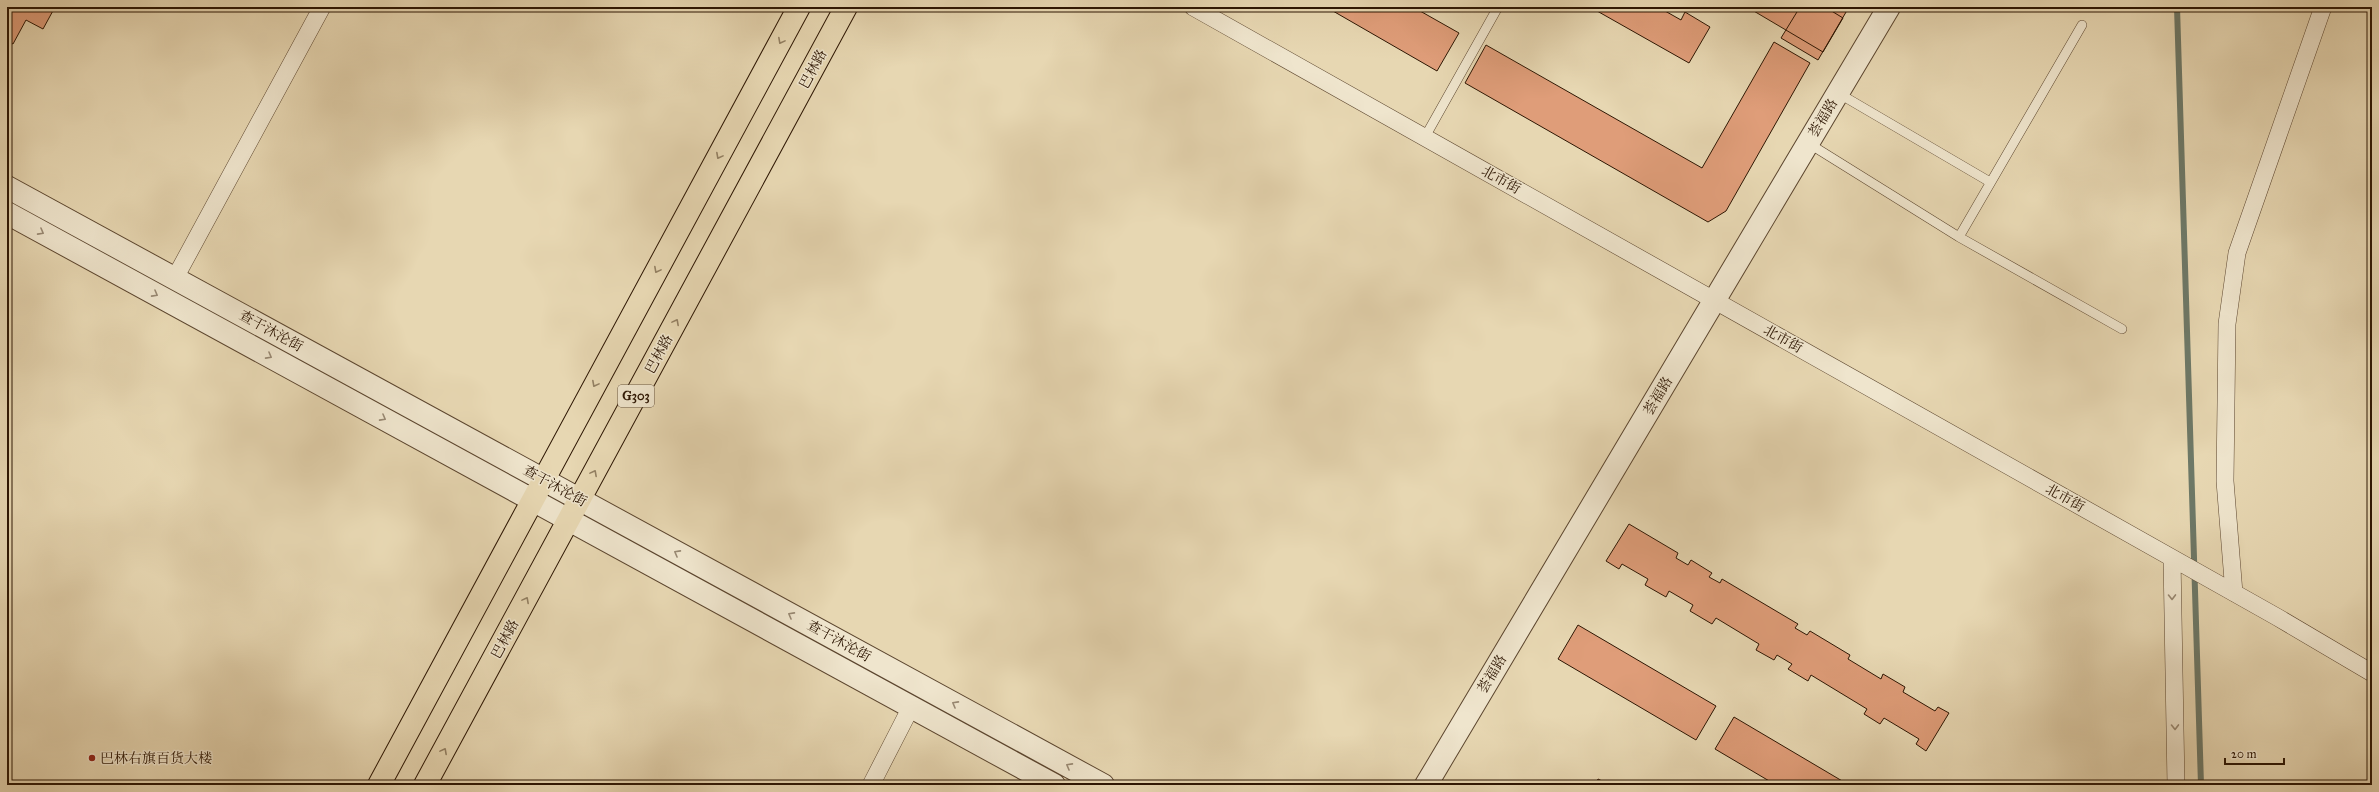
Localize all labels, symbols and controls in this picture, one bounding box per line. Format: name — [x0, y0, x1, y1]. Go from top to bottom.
one-way arrow — [778, 37, 785, 44]
street label: 巴林路 — [796, 46, 830, 92]
street label: 荟福路 — [1805, 96, 1841, 140]
one-way arrow — [716, 152, 724, 159]
street label: 北市街 — [1479, 162, 1523, 198]
one-way arrow — [37, 227, 44, 234]
one-way arrow — [654, 266, 662, 273]
one-way arrow — [151, 289, 158, 296]
street label: 查干沐沦街 — [236, 307, 306, 355]
one-way arrow — [672, 318, 679, 326]
street label: 北市街 — [1761, 321, 1805, 357]
street label: 巴林路 — [642, 331, 676, 377]
one-way arrow — [265, 351, 273, 359]
street label: 荟福路 — [1640, 374, 1676, 418]
one-way arrow — [593, 380, 600, 388]
road number: G303 — [618, 385, 654, 407]
one-way arrow — [379, 414, 387, 421]
street label: 查干沐沦街 — [520, 462, 590, 510]
one-way arrow — [590, 470, 597, 477]
street label: 北市街 — [2043, 480, 2087, 516]
one-way arrow — [674, 550, 681, 557]
one-way arrow — [2168, 594, 2176, 600]
one-way arrow — [521, 596, 529, 604]
one-way arrow — [788, 612, 795, 620]
street label: 巴林路 — [488, 616, 522, 662]
street label: 查干沐沦街 — [804, 617, 874, 665]
street label: 荟福路 — [1474, 652, 1510, 696]
one-way arrow — [951, 701, 959, 709]
one-way arrow — [2170, 724, 2179, 730]
scale bar — [2225, 740, 2284, 766]
text: 20 m — [2231, 747, 2257, 761]
one-way arrow — [439, 748, 446, 755]
place label: 巴林右旗百货大楼 — [100, 750, 212, 767]
marker: 巴林右旗百货大楼 — [87, 753, 97, 763]
one-way arrow — [1066, 764, 1073, 771]

